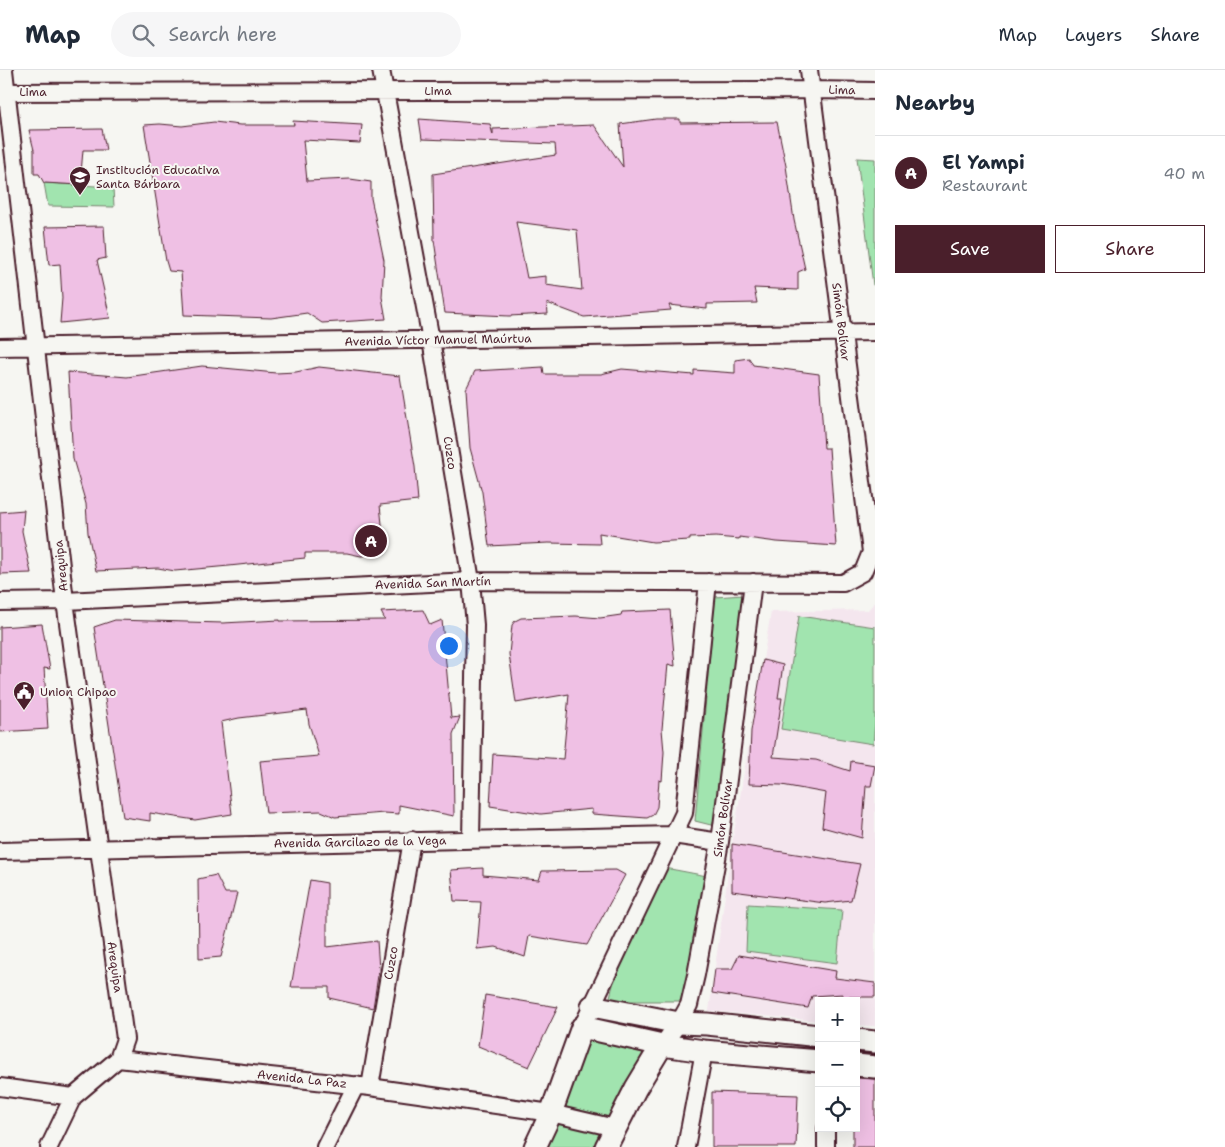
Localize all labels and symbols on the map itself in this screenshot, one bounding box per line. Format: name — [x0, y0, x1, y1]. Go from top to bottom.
street label: Lima — [828, 82, 856, 98]
street label: Lima — [424, 83, 452, 99]
street label: Lima — [19, 84, 47, 100]
place label: Institución Educativa Santa Bárbara — [96, 162, 220, 192]
school or university icon: Institución Educativa Santa Bárbara — [68, 165, 92, 196]
street label: Simón Bolívar — [828, 282, 854, 362]
street label: Avenida Víctor Manuel Maúrtua — [344, 330, 532, 350]
street label: Cuzco — [439, 435, 461, 471]
pin: A — [355, 522, 387, 560]
street label: Arequipa — [50, 539, 72, 593]
street label: Avenida San Martín — [375, 573, 491, 593]
your location — [436, 633, 462, 659]
public building icon: Union Chipao — [12, 680, 36, 711]
place label: Union Chipao — [40, 684, 116, 700]
street label: Simón Bolívar — [710, 777, 736, 858]
street label: Avenida Garcilazo de la Vega — [274, 832, 447, 852]
street label: Arequipa — [103, 940, 127, 994]
street label: Cuzco — [380, 945, 402, 981]
street label: Avenida La Paz — [256, 1066, 348, 1092]

